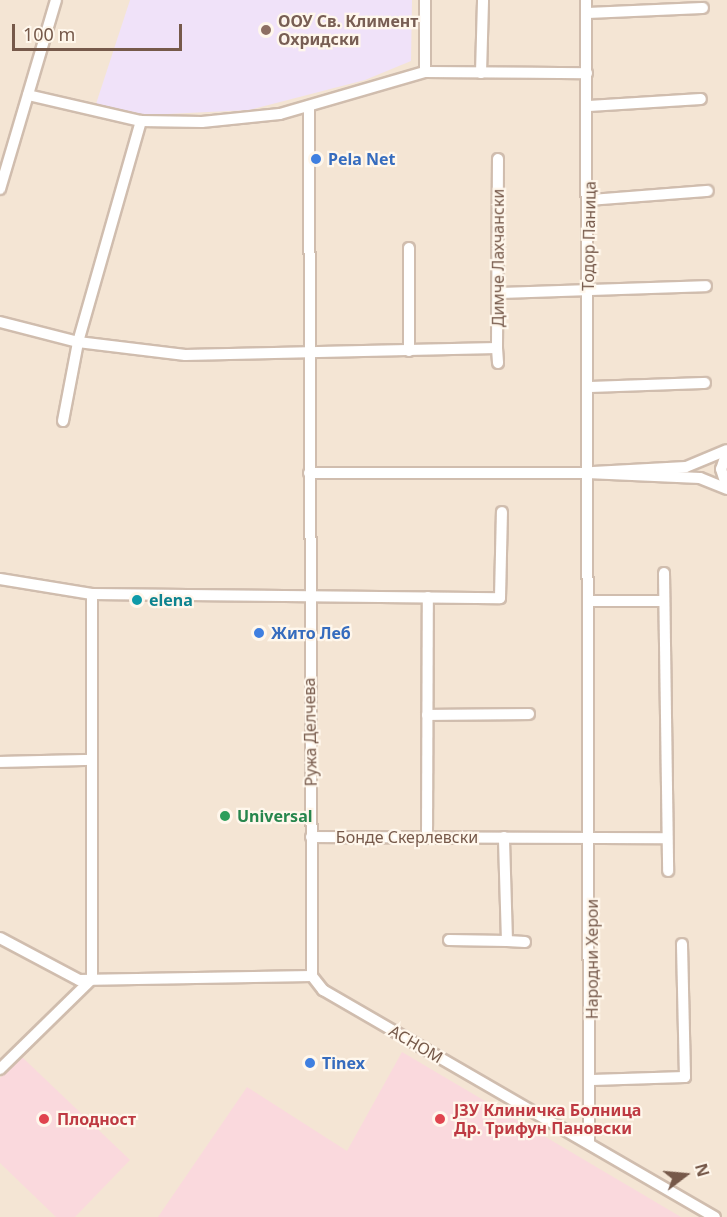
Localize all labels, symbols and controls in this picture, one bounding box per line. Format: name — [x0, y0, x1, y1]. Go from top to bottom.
place label: ООУ Св. Климент Охридски — [278, 11, 418, 49]
scale bar — [15, 12, 184, 50]
text: 100 m — [23, 22, 75, 46]
marker: ООУ Св. Климент Охридски — [259, 23, 273, 37]
place label: Pela Net — [328, 149, 396, 169]
marker: Pela Net — [309, 152, 323, 166]
street label: Тодор Паница — [578, 181, 600, 291]
street label: Димче Лахчански — [488, 189, 508, 327]
place label: elena — [149, 590, 193, 610]
marker: elena — [130, 593, 144, 607]
place label: Жито Леб — [271, 623, 351, 643]
marker: Жито Леб — [252, 626, 266, 640]
street label: Ружа Делчева — [299, 677, 321, 787]
place label: Universal — [237, 806, 313, 826]
marker: Universal — [218, 809, 232, 823]
street label: Бонде Скерлевски — [336, 827, 478, 847]
street label: Народни Херои — [582, 899, 602, 1019]
street label: АСНОМ — [386, 1021, 446, 1067]
place label: Tinex — [322, 1053, 365, 1073]
marker: Tinex — [303, 1056, 317, 1070]
place label: ЈЗУ Клиничка Болница Др. Трифун Пановски — [454, 1100, 641, 1138]
place label: Плодност — [57, 1109, 136, 1129]
marker: Плодност — [35, 1110, 53, 1128]
marker: ЈЗУ Клиничка Болница Др. Трифун Пановски — [431, 1110, 449, 1128]
north arrow — [655, 1145, 715, 1205]
text: N — [690, 1161, 715, 1179]

